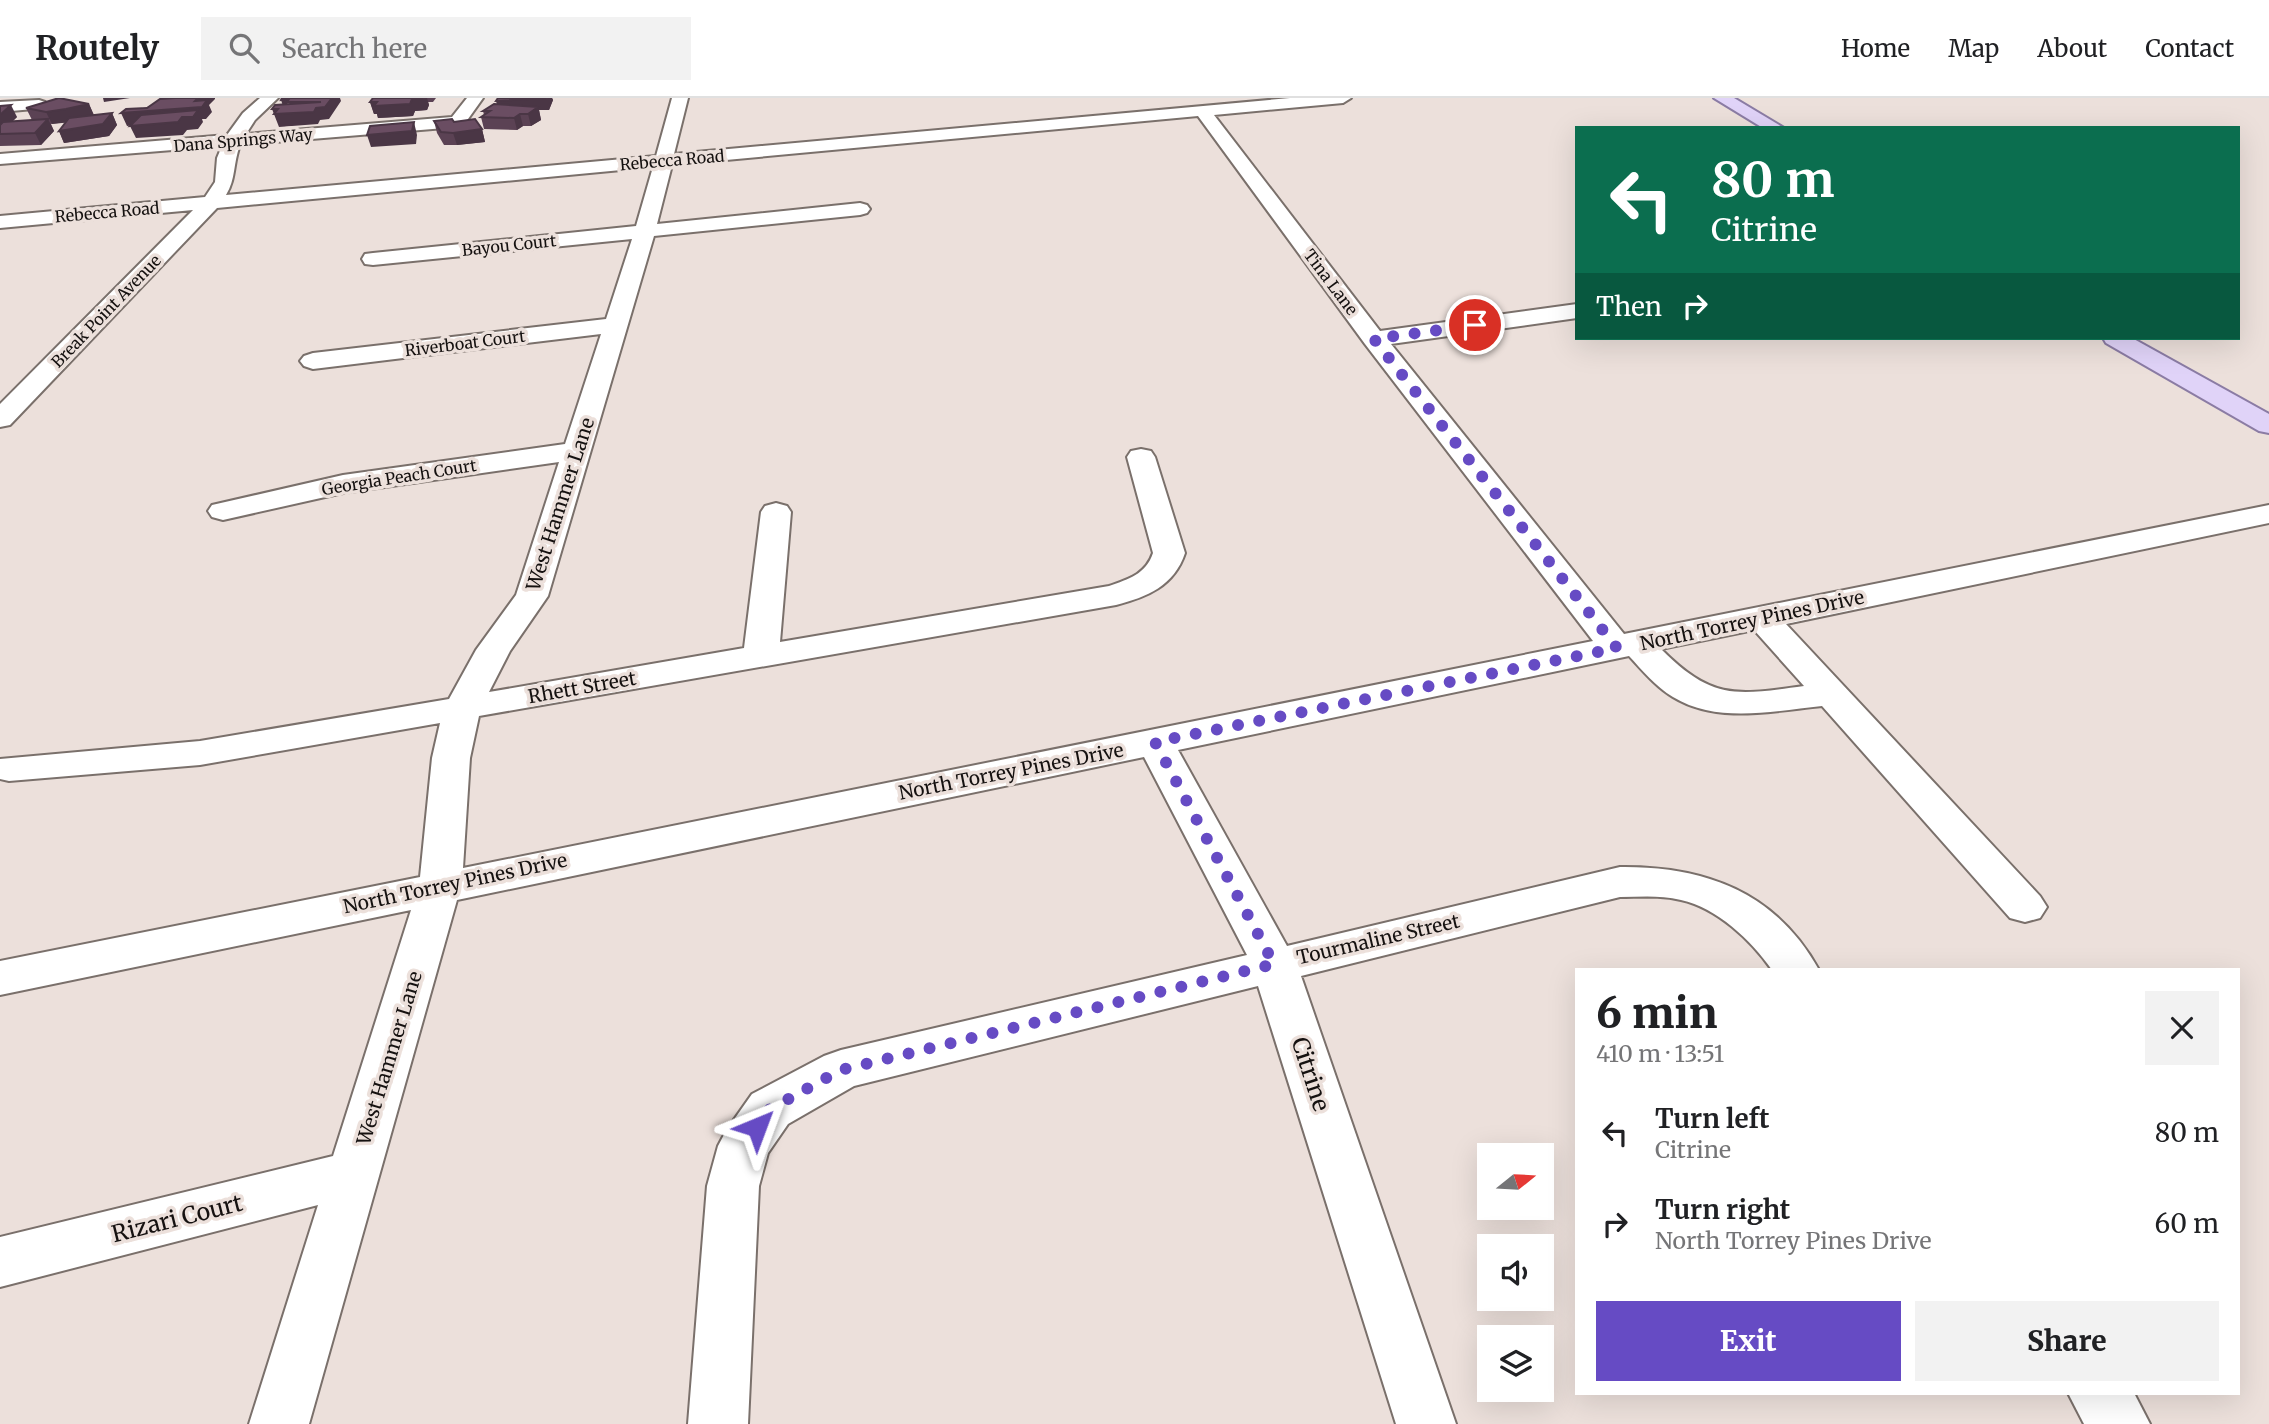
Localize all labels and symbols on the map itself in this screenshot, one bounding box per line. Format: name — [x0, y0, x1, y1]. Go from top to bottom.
street label: Dana Springs Way — [173, 124, 314, 156]
street label: Rebecca Road — [619, 145, 726, 175]
street label: Rebecca Road — [54, 197, 161, 227]
street label: Bayou Court — [461, 230, 558, 260]
street label: Tina Lane — [1300, 245, 1362, 319]
street label: Break Point Avenue — [47, 250, 165, 372]
pin — [1445, 295, 1505, 355]
street label: Riverboat Court — [404, 326, 527, 360]
street label: West Hammer Lane — [520, 414, 599, 594]
street label: Georgia Peach Court — [320, 455, 478, 499]
street label: North Torrey Pines Drive — [1638, 585, 1866, 655]
street label: Rhett Street — [526, 666, 639, 708]
street label: North Torrey Pines Drive — [897, 737, 1125, 805]
street label: North Torrey Pines Drive — [341, 848, 569, 918]
street label: Tourmaline Street — [1294, 908, 1462, 969]
street label: West Hammer Lane — [351, 968, 427, 1149]
street label: Citrine — [1285, 1033, 1337, 1115]
position arrow — [720, 1090, 794, 1164]
north arrow — [1477, 1143, 1554, 1220]
street label: Rizari Court — [109, 1188, 245, 1248]

